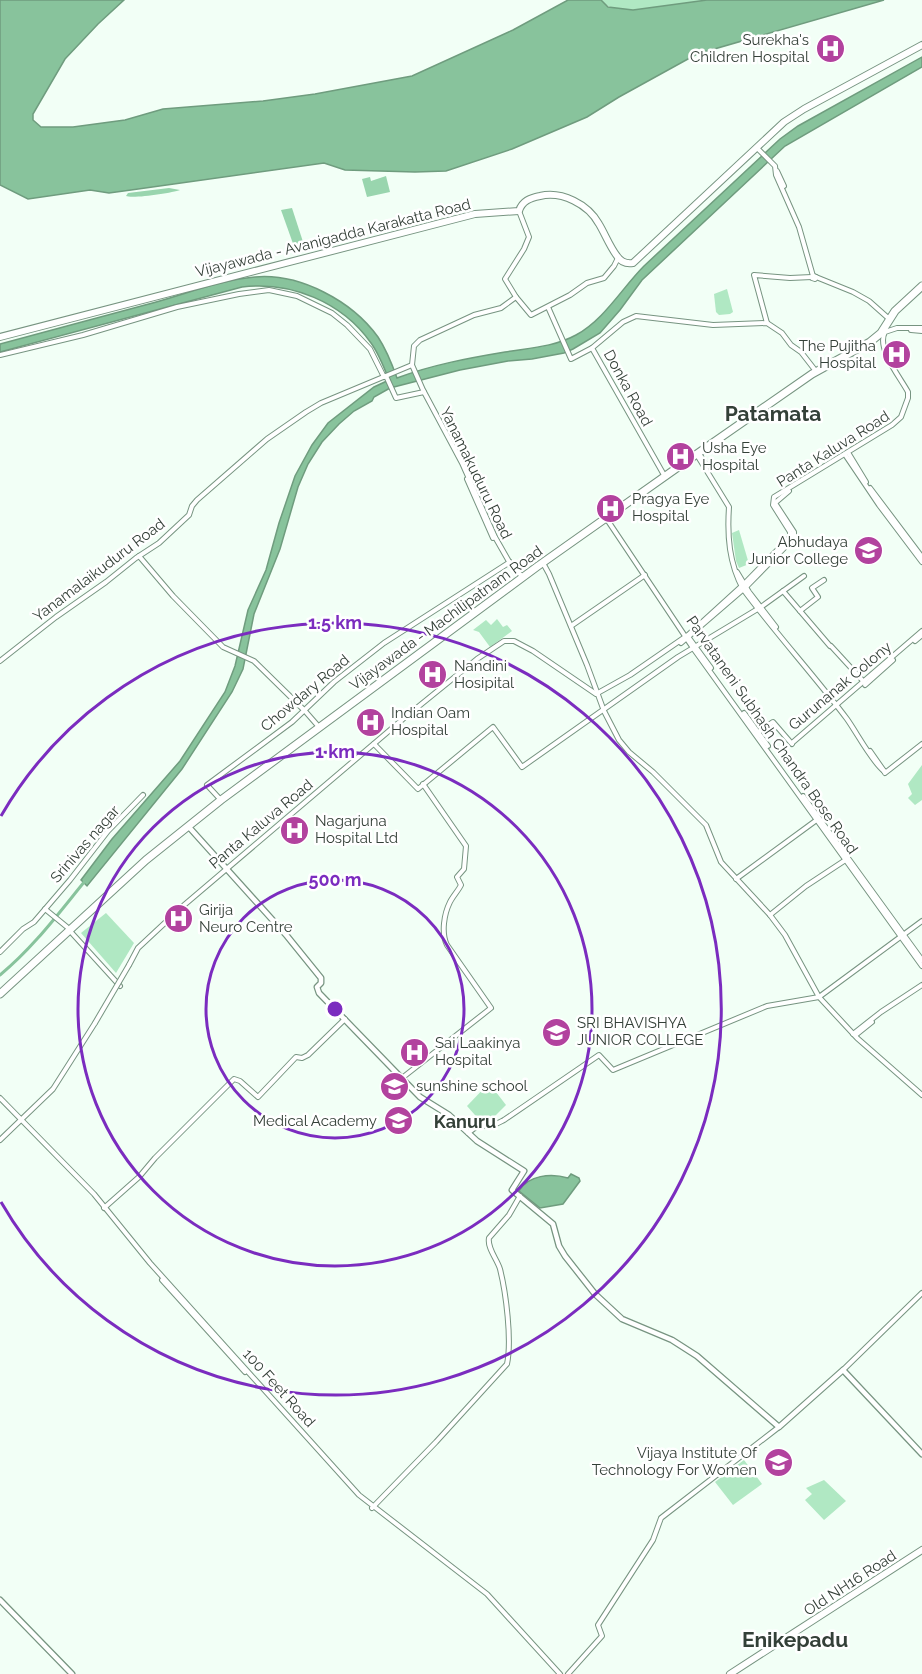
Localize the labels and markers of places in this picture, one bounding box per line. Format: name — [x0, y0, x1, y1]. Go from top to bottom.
place label: Surekha's Children Hospital — [690, 31, 810, 66]
hospital icon: Surekha's Children Hospital — [814, 33, 846, 65]
place label: The Pujitha Hospital — [799, 337, 877, 372]
hospital icon: The Pujitha Hospital — [881, 339, 913, 371]
place label: Usha Eye Hospital — [702, 439, 767, 474]
hospital icon: Usha Eye Hospital — [665, 441, 697, 473]
place label: Pragya Eye Hospital — [632, 490, 710, 525]
hospital icon: Pragya Eye Hospital — [595, 492, 627, 524]
place label: Abhudaya Junior College — [748, 533, 848, 568]
school or university icon: Abhudaya Junior College — [853, 535, 885, 567]
place label: Nandini Hosipital — [454, 657, 515, 692]
hospital icon: Nandini Hosipital — [417, 659, 449, 691]
place label: Indian Oam Hospital — [391, 704, 470, 739]
hospital icon: Indian Oam Hospital — [354, 706, 386, 738]
place label: Nagarjuna Hospital Ltd — [315, 812, 398, 847]
hospital icon: Nagarjuna Hospital Ltd — [278, 814, 310, 846]
place label: Girija Neuro Centre — [199, 901, 293, 936]
hospital icon: Girija Neuro Centre — [162, 903, 194, 935]
centre of rings — [325, 999, 345, 1019]
place label: SRI BHAVISHYA JUNIOR COLLEGE — [577, 1014, 703, 1049]
school or university icon: SRI BHAVISHYA JUNIOR COLLEGE — [540, 1016, 572, 1048]
place label: Sai Laakinya Hospital — [435, 1034, 520, 1069]
hospital icon: Sai Laakinya Hospital — [398, 1036, 430, 1068]
school or university icon: sunshine school — [379, 1070, 411, 1102]
place label: sunshine school — [416, 1077, 529, 1095]
school or university icon: Medical Academy — [382, 1105, 414, 1137]
place label: Medical Academy — [253, 1112, 377, 1130]
place label: Vijaya Institute Of Technology For Women — [592, 1444, 758, 1479]
school or university icon: Vijaya Institute Of Technology For Women — [762, 1446, 794, 1478]

